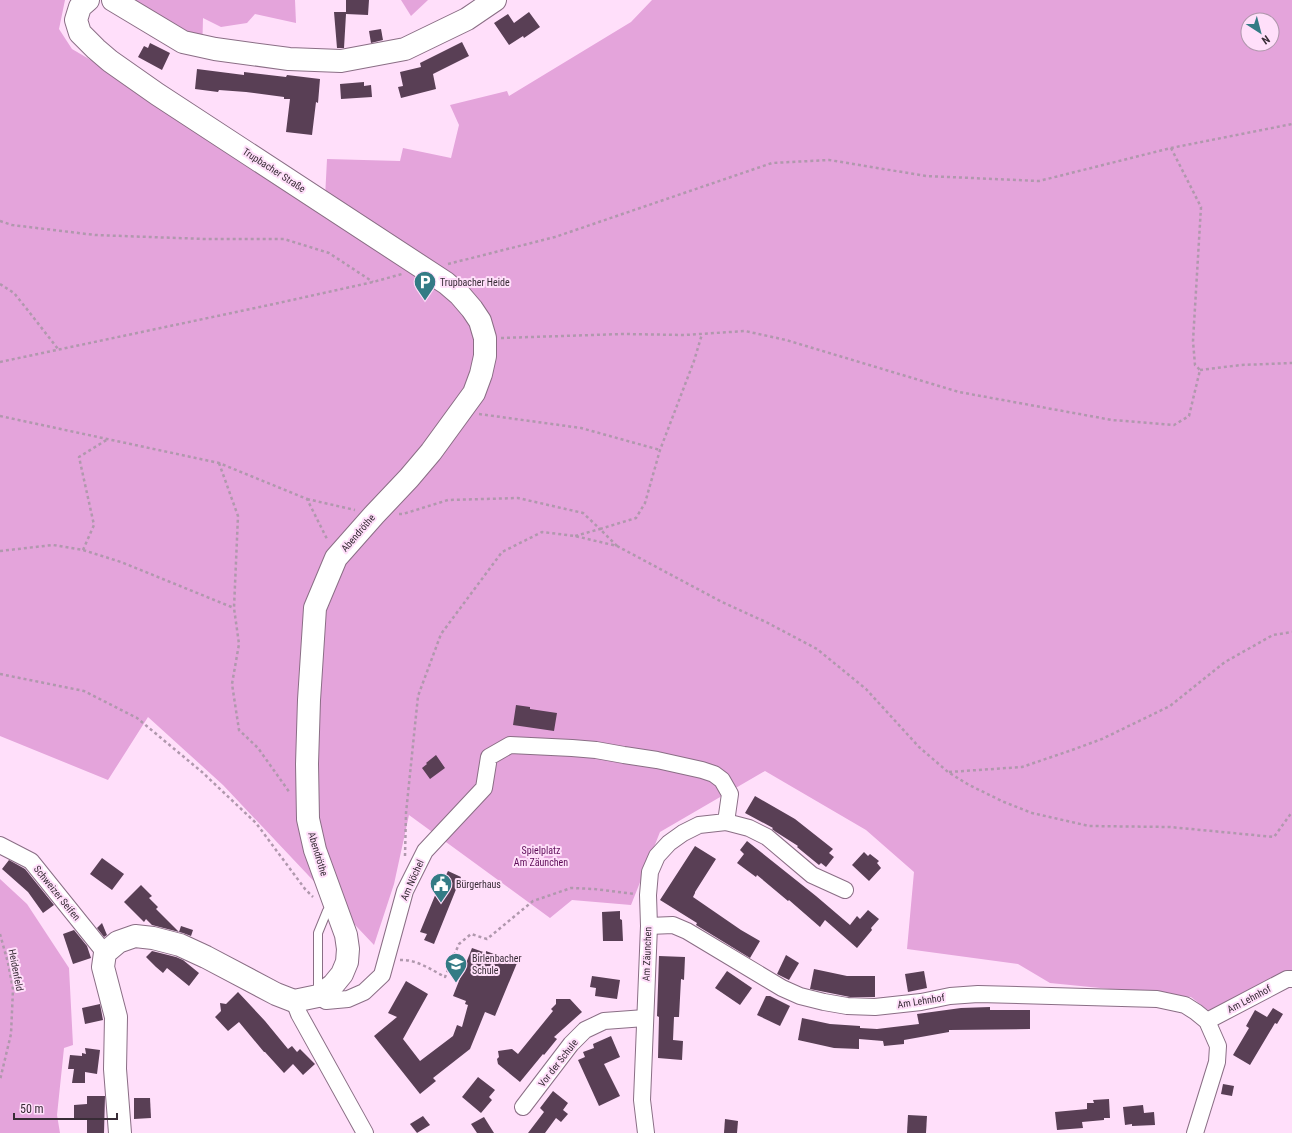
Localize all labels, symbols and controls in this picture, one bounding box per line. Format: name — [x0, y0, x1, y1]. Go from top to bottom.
north arrow — [1240, 12, 1280, 52]
text: N — [1259, 32, 1272, 47]
street label: Trupbacher Straße — [241, 146, 308, 195]
parking icon: Trupbacher Heide — [412, 269, 438, 302]
place label: Trupbacher Heide — [440, 277, 510, 288]
street label: Abendröthe — [339, 512, 377, 554]
street label: Abendröthe — [306, 831, 330, 878]
park label: Spielplatz Am Zäunchen — [514, 845, 568, 868]
street label: Am Nöchel — [398, 858, 426, 902]
street label: Schweizer Seifen — [32, 863, 83, 923]
public building icon: Bürgerhaus — [428, 871, 454, 904]
place label: Bürgerhaus — [456, 879, 501, 890]
street label: Am Zäunchen — [641, 927, 653, 981]
street label: Heidenfeld — [7, 948, 25, 992]
school or university icon: Birlenbacher Schule — [443, 951, 469, 984]
place label: Birlenbacher Schule — [472, 953, 522, 976]
street label: Am Lehnhof — [1225, 983, 1273, 1015]
street label: Am Lehnhof — [897, 992, 946, 1010]
street label: Vor der Schule — [536, 1037, 580, 1089]
scale bar — [14, 1095, 117, 1121]
text: 50 m — [20, 1102, 44, 1116]

